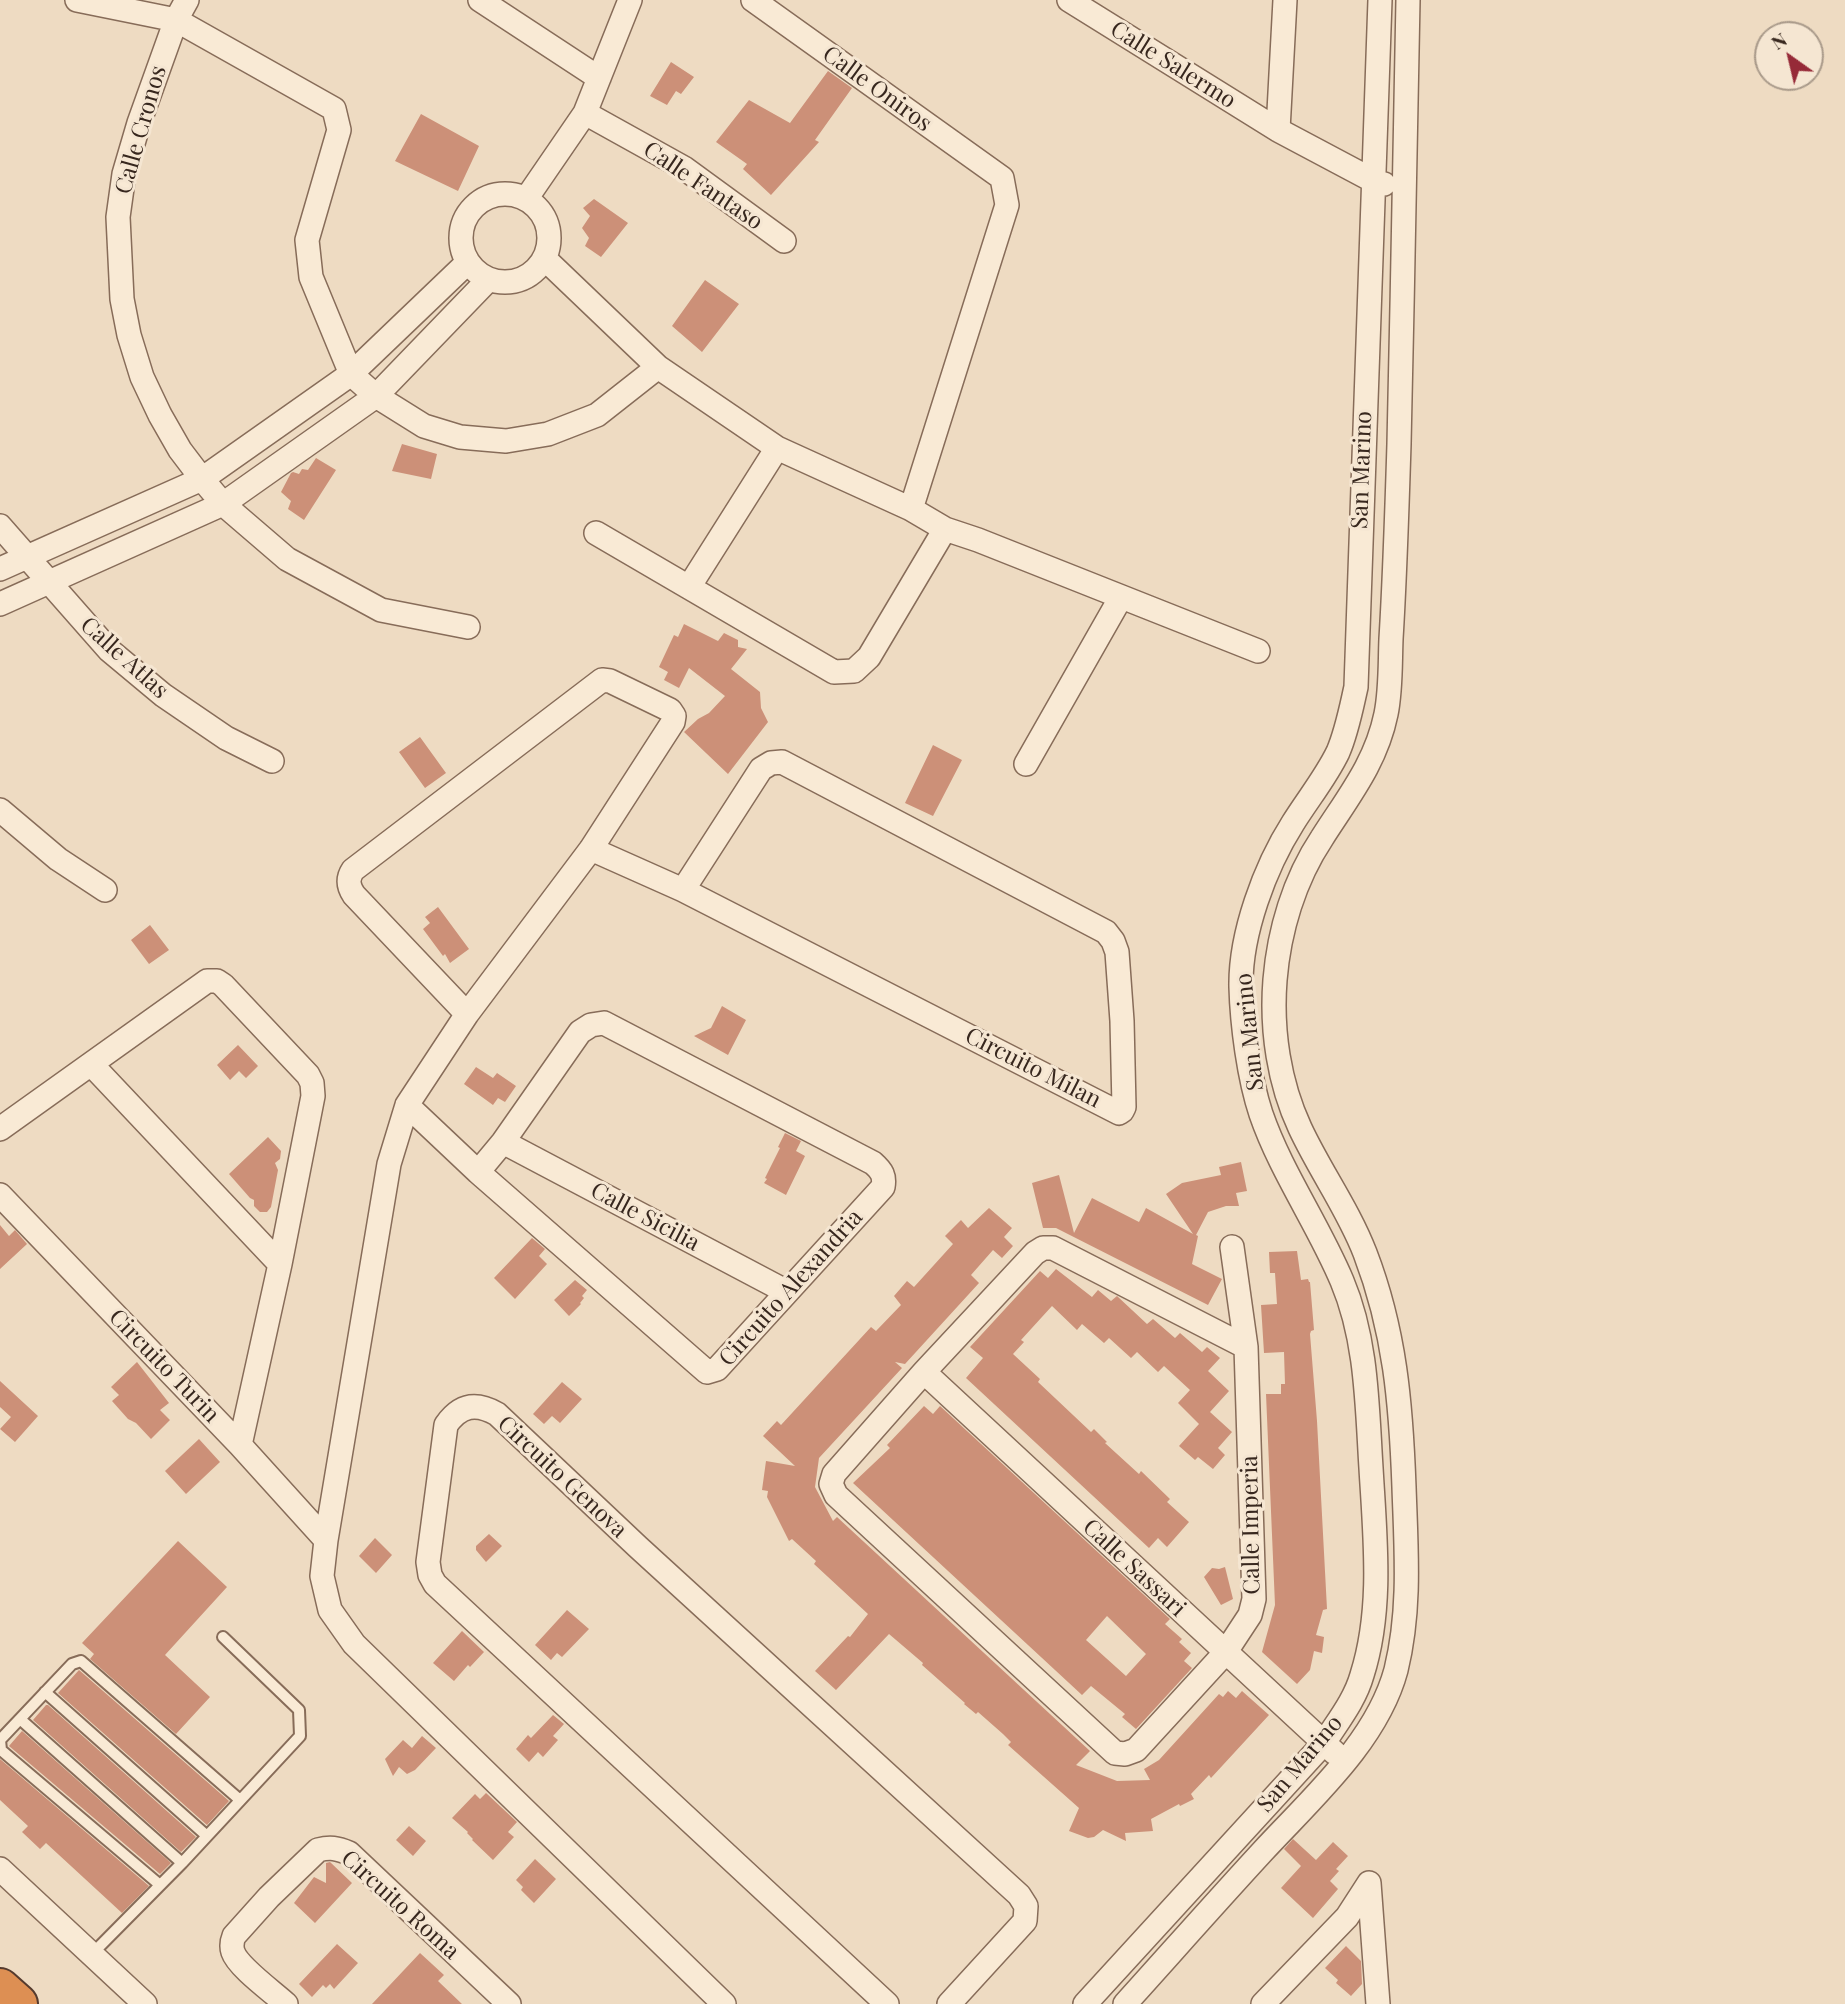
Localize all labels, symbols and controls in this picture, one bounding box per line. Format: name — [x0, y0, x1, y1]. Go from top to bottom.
street label: Calle Salermo — [1105, 15, 1241, 115]
north arrow — [1754, 21, 1824, 91]
text: N — [1765, 26, 1791, 55]
street label: Calle Oniros — [817, 40, 937, 138]
street label: Calle Cronos — [109, 63, 173, 197]
street label: Calle Fantaso — [638, 136, 768, 236]
street label: San Marino — [1346, 411, 1378, 529]
street label: Calle Atlas — [74, 611, 174, 705]
street label: San Marino — [1230, 972, 1270, 1092]
street label: Circuito Milan — [961, 1022, 1105, 1114]
street label: Calle Sicilia — [586, 1177, 704, 1257]
street label: Circuito Alexandria — [713, 1204, 869, 1372]
street label: Circuito Turin — [103, 1304, 225, 1428]
street label: Circuito Genova — [492, 1410, 632, 1544]
street label: Calle Imperia — [1236, 1455, 1266, 1595]
street label: Calle Sassari — [1077, 1513, 1191, 1623]
street label: San Marino — [1251, 1710, 1349, 1818]
street label: Circuito Roma — [335, 1845, 465, 1965]

